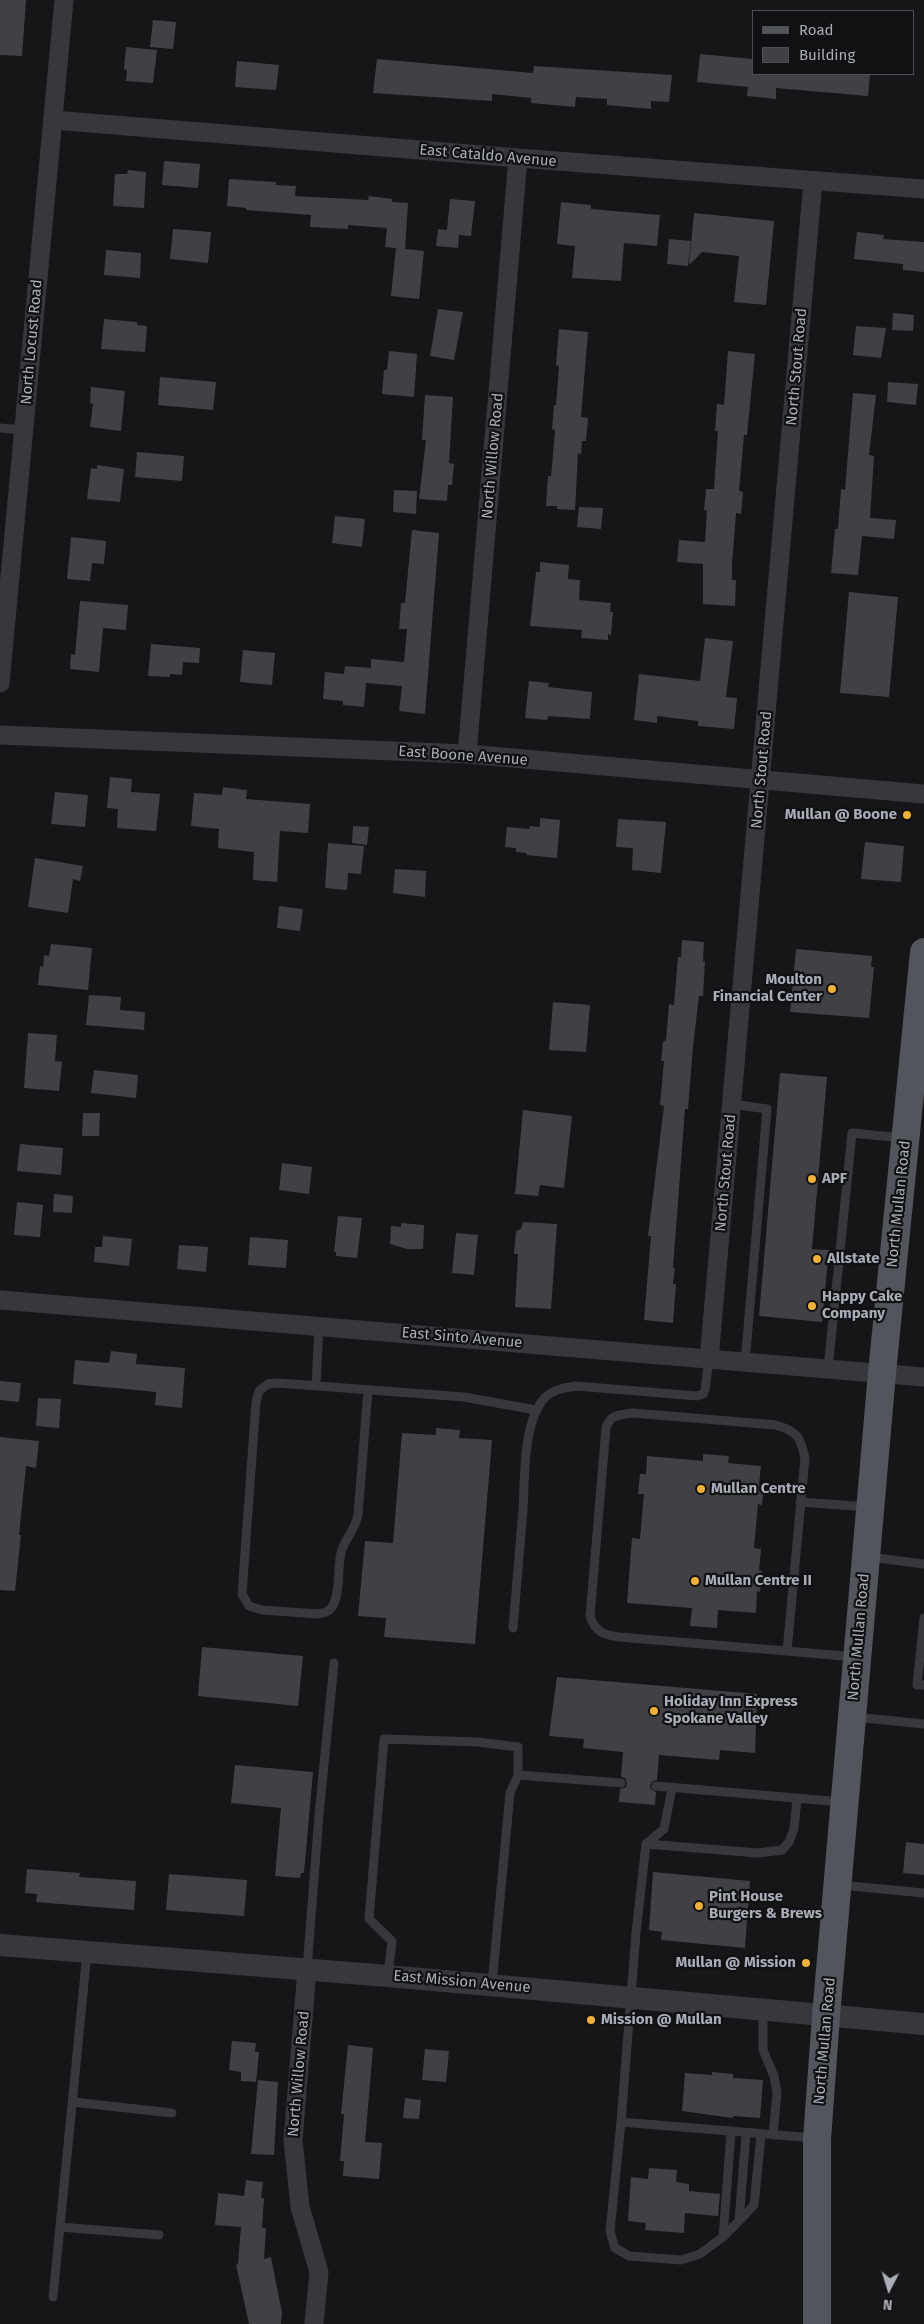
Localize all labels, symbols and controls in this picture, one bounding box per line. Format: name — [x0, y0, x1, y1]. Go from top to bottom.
legend — [752, 10, 914, 75]
text: Road — [799, 21, 834, 39]
text: Building — [799, 46, 855, 64]
street label: East Cataldo Avenue — [419, 141, 557, 171]
street label: North Locust Road — [18, 279, 46, 405]
street label: North Stout Road — [783, 308, 811, 426]
street label: North Willow Road — [479, 392, 507, 520]
street label: North Stout Road — [748, 711, 776, 829]
street label: East Boone Avenue — [398, 743, 528, 769]
place label: Mullan @ Boone — [785, 806, 897, 824]
marker: Mullan @ Boone — [901, 809, 913, 821]
place label: Moulton Financial Center — [713, 971, 822, 1006]
marker: Moulton Financial Center — [826, 983, 838, 995]
street label: North Stout Road — [712, 1114, 740, 1232]
street label: North Mullan Road — [883, 1140, 915, 1268]
place label: APF — [822, 1170, 847, 1188]
marker: APF — [806, 1173, 818, 1185]
place label: Allstate — [827, 1250, 880, 1268]
marker: Allstate — [811, 1253, 823, 1265]
place label: Happy Cake Company — [822, 1288, 902, 1323]
marker: Happy Cake Company — [806, 1300, 818, 1312]
street label: East Sinto Avenue — [401, 1324, 523, 1352]
place label: Mullan Centre — [711, 1480, 806, 1498]
marker: Mullan Centre — [695, 1483, 707, 1495]
place label: Mullan Centre II — [705, 1572, 812, 1590]
street label: North Mullan Road — [844, 1573, 874, 1701]
marker: Mullan Centre II — [689, 1575, 701, 1587]
place label: Holiday Inn Express Spokane Valley — [664, 1693, 798, 1728]
marker: Holiday Inn Express Spokane Valley — [648, 1705, 660, 1717]
place label: Pint House Burgers & Brews — [709, 1888, 822, 1923]
marker: Pint House Burgers & Brews — [693, 1900, 705, 1912]
place label: Mullan @ Mission — [675, 1954, 796, 1972]
marker: Mullan @ Mission — [800, 1957, 812, 1969]
street label: East Mission Avenue — [393, 1967, 531, 1997]
street label: North Mullan Road — [810, 1977, 840, 2105]
street label: North Willow Road — [285, 2010, 313, 2138]
place label: Mission @ Mullan — [601, 2011, 722, 2029]
marker: Mission @ Mullan — [585, 2014, 597, 2026]
north arrow — [864, 2264, 914, 2314]
text: N — [882, 2296, 893, 2313]

